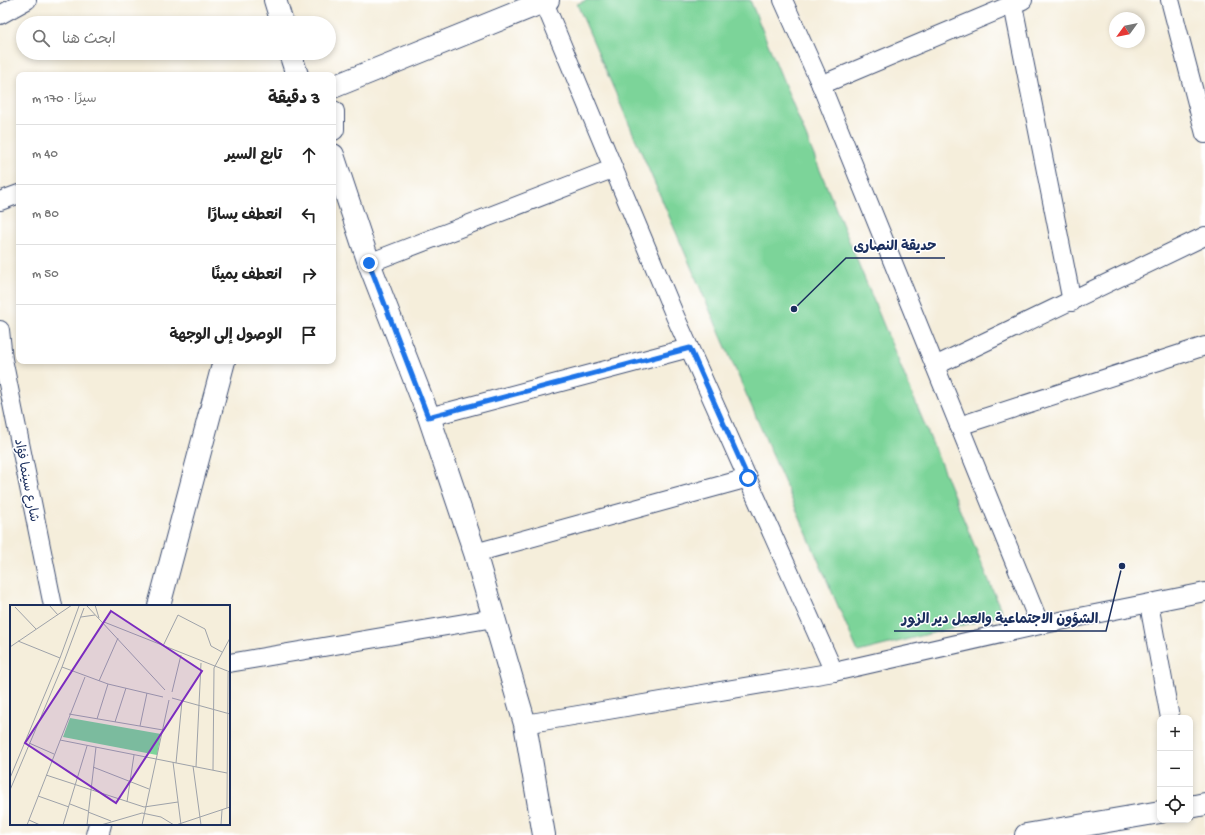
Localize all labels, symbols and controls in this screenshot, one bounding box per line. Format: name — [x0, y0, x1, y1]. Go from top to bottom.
north arrow — [1109, 12, 1145, 48]
search box — [16, 16, 336, 60]
icon: search — [30, 27, 52, 49]
text: ابحث هنا — [62, 31, 116, 49]
text: 3 دقيقة — [268, 90, 320, 110]
text: سيرًا · 170 m — [32, 92, 97, 107]
icon: ahead — [298, 144, 320, 166]
text: 40 m — [32, 147, 58, 162]
text: تابع السير — [225, 147, 282, 165]
icon: left — [298, 204, 320, 226]
text: 80 m — [32, 207, 59, 222]
text: انعطف يسارًا — [208, 207, 282, 225]
callout: حديقة النصارى — [846, 232, 945, 258]
text: حديقة النصارى — [854, 239, 936, 256]
route end — [360, 254, 378, 272]
icon: right — [298, 264, 320, 286]
text: 50 m — [32, 267, 59, 282]
text: انعطف يمينًا — [211, 267, 282, 285]
icon: arrive — [298, 324, 320, 346]
text: الوصول إلى الوجهة — [169, 327, 282, 345]
street label: شارع سينما فؤاد — [10, 438, 41, 523]
route start — [739, 469, 757, 487]
inset map — [10, 605, 230, 825]
callout: الشؤون الاجتماعية والعمل دير الزور — [894, 605, 1106, 631]
text: الشؤون الاجتماعية والعمل دير الزور — [900, 612, 1099, 629]
map controls — [1157, 715, 1193, 823]
button: + — [1157, 715, 1193, 751]
button: − — [1157, 751, 1193, 787]
button: locate — [1157, 787, 1193, 823]

